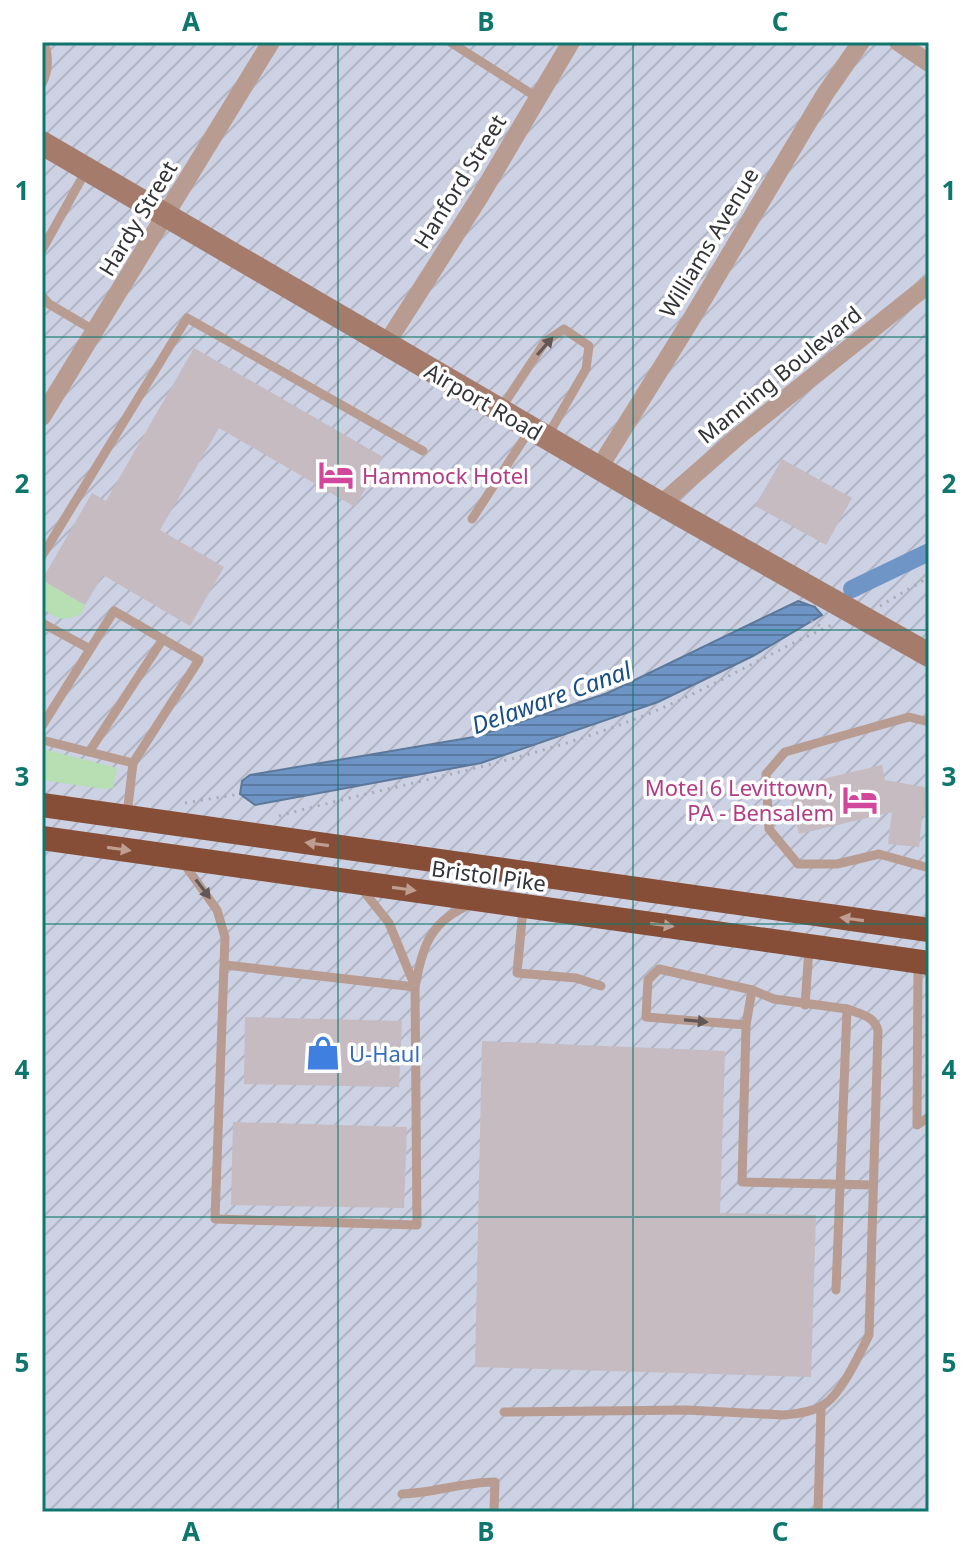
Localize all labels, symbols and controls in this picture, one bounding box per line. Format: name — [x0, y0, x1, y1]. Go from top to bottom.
text: A — [182, 3, 200, 39]
text: B — [477, 3, 495, 39]
text: C — [772, 3, 788, 39]
street label: Hanford Street — [406, 108, 512, 254]
street label: Hardy Street — [91, 155, 183, 281]
street label: Williams Avenue — [651, 162, 765, 322]
text: 1 — [15, 172, 29, 208]
text: 1 — [942, 172, 956, 208]
street label: Manning Boulevard — [691, 299, 867, 449]
one-way arrow — [536, 337, 553, 357]
street label: Airport Road — [420, 355, 548, 447]
hotel icon: Hammock Hotel — [317, 456, 355, 494]
place label: Hammock Hotel — [362, 460, 529, 490]
text: 2 — [15, 465, 30, 501]
text: 2 — [942, 465, 957, 501]
water label: Delaware Canal — [467, 653, 636, 741]
text: 3 — [15, 758, 29, 794]
text: 3 — [942, 758, 956, 794]
place label: Motel 6 Levittown, PA - Bensalem — [645, 772, 834, 827]
hotel icon: Motel 6 Levittown, PA - Bensalem — [841, 781, 879, 819]
one-way arrow — [304, 837, 329, 850]
one-way arrow — [107, 843, 132, 856]
street label: Bristol Pike — [430, 852, 548, 898]
one-way arrow — [194, 879, 210, 899]
one-way arrow — [392, 883, 417, 896]
one-way arrow — [839, 912, 864, 925]
one-way arrow — [650, 919, 675, 932]
one-way arrow — [684, 1015, 709, 1028]
shop icon: U-Haul — [304, 1034, 342, 1072]
place label: U-Haul — [349, 1038, 420, 1068]
text: 4 — [15, 1051, 30, 1087]
text: 4 — [942, 1051, 957, 1087]
text: 5 — [15, 1344, 29, 1380]
text: 5 — [942, 1344, 956, 1380]
text: A — [182, 1513, 200, 1549]
text: B — [477, 1513, 495, 1549]
text: C — [772, 1513, 788, 1549]

